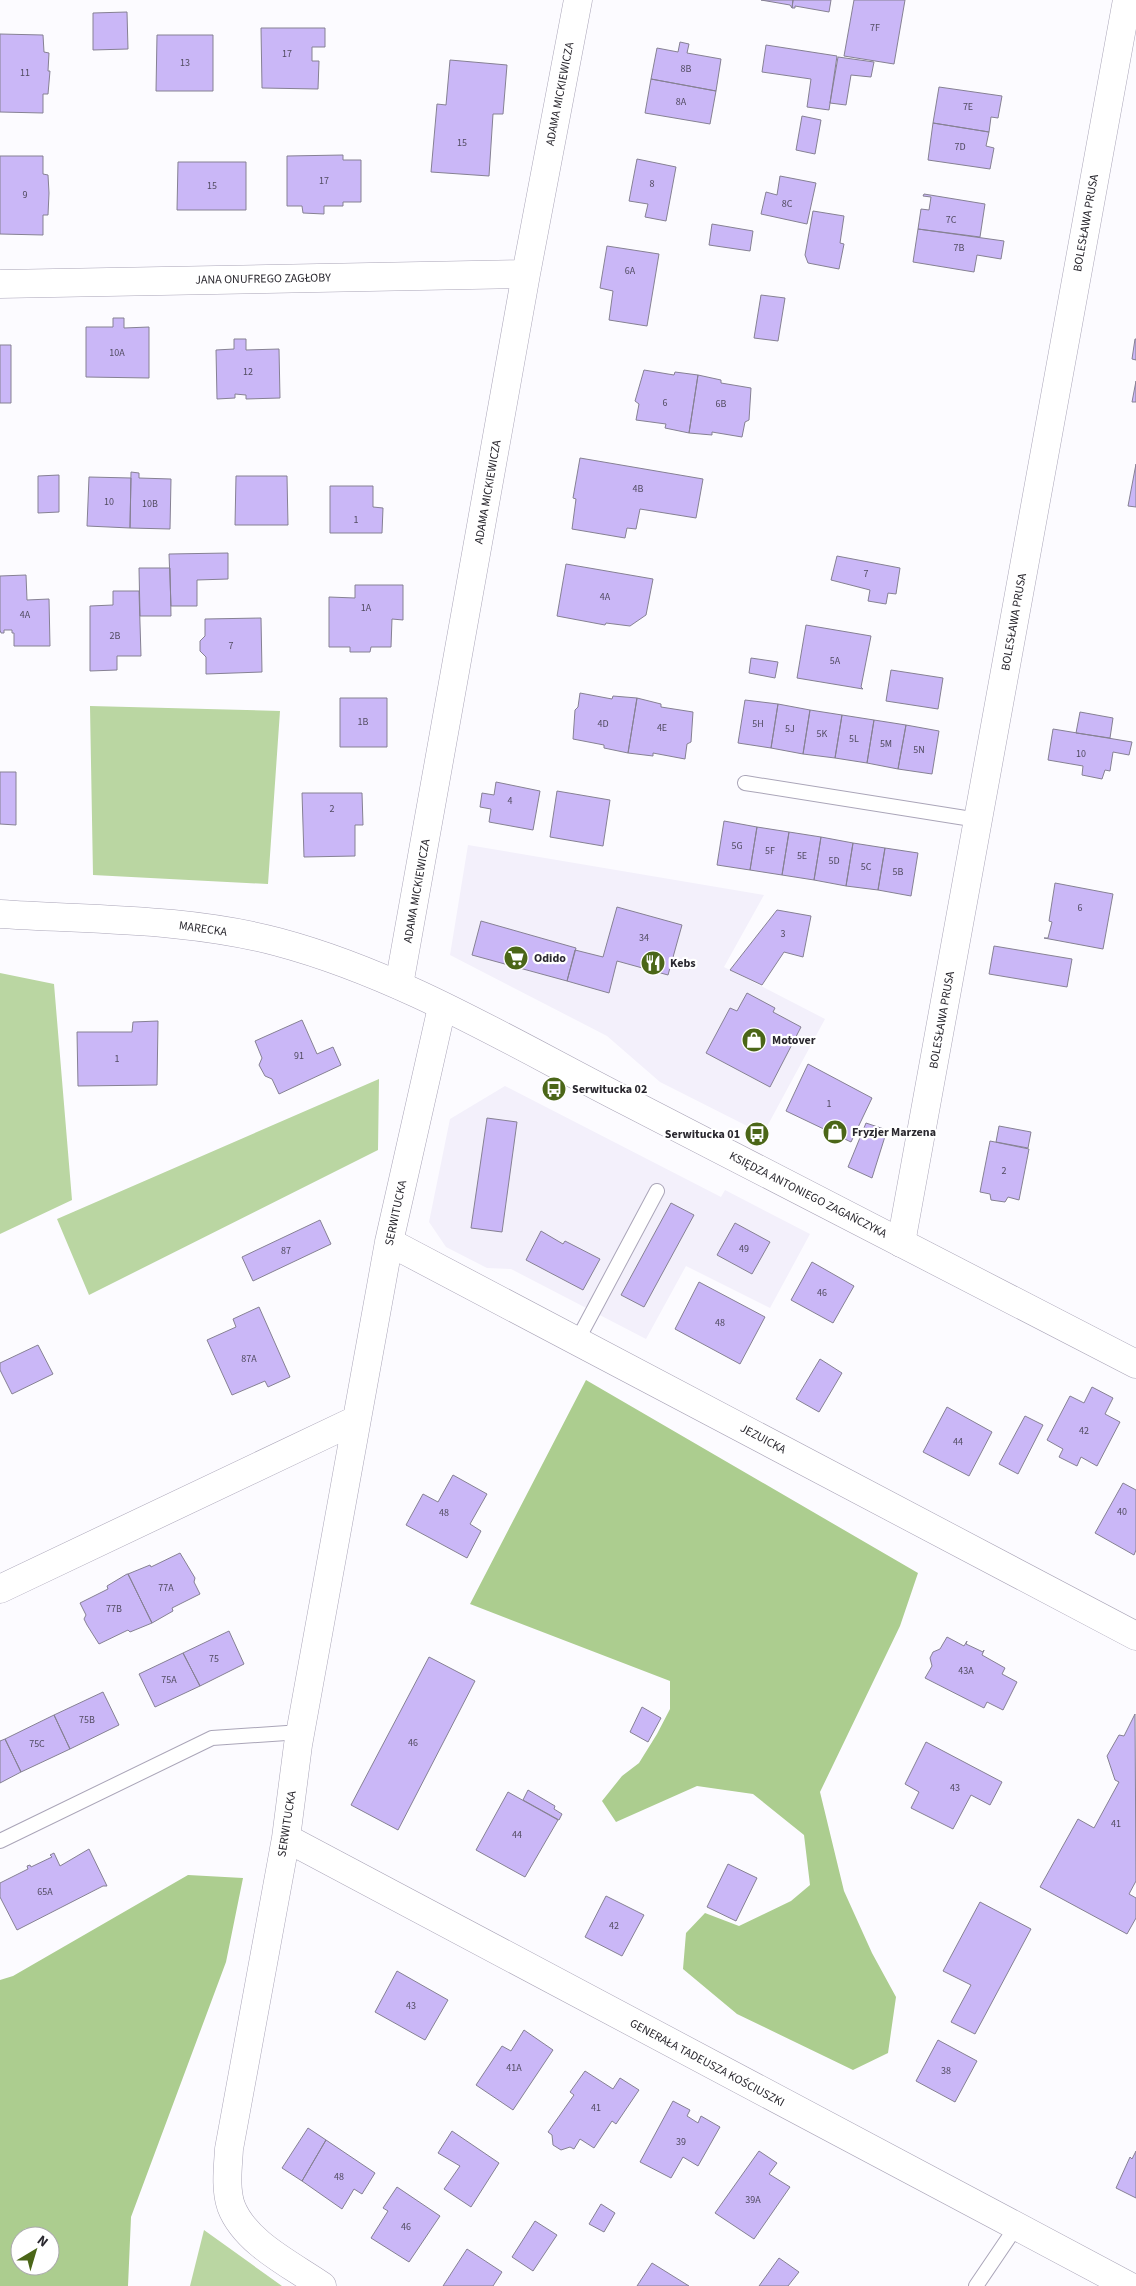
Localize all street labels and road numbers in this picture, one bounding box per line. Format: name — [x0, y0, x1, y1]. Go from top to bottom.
street label: ADAMA MICKIEWICZA — [542, 40, 578, 147]
street label: BOLESŁAWA PRUSA — [1069, 172, 1103, 273]
street label: JANA ONUFREGO ZAGŁOBY — [195, 269, 331, 289]
street label: ADAMA MICKIEWICZA — [470, 438, 506, 545]
street label: BOLESŁAWA PRUSA — [997, 571, 1031, 672]
street label: ADAMA MICKIEWICZA — [399, 837, 435, 944]
street label: MARECKA — [178, 917, 229, 941]
street label: BOLESŁAWA PRUSA — [925, 969, 959, 1070]
street label: KSIĘDZA ANTONIEGO ZAGAŃCZYKA — [726, 1148, 890, 1243]
street label: SERWITUCKA — [381, 1178, 411, 1247]
street label: JEZUICKA — [737, 1420, 789, 1458]
street label: SERWITUCKA — [273, 1789, 301, 1858]
street label: GENERAŁA TADEUSZA KOŚCIUSZKI — [627, 2015, 787, 2111]

